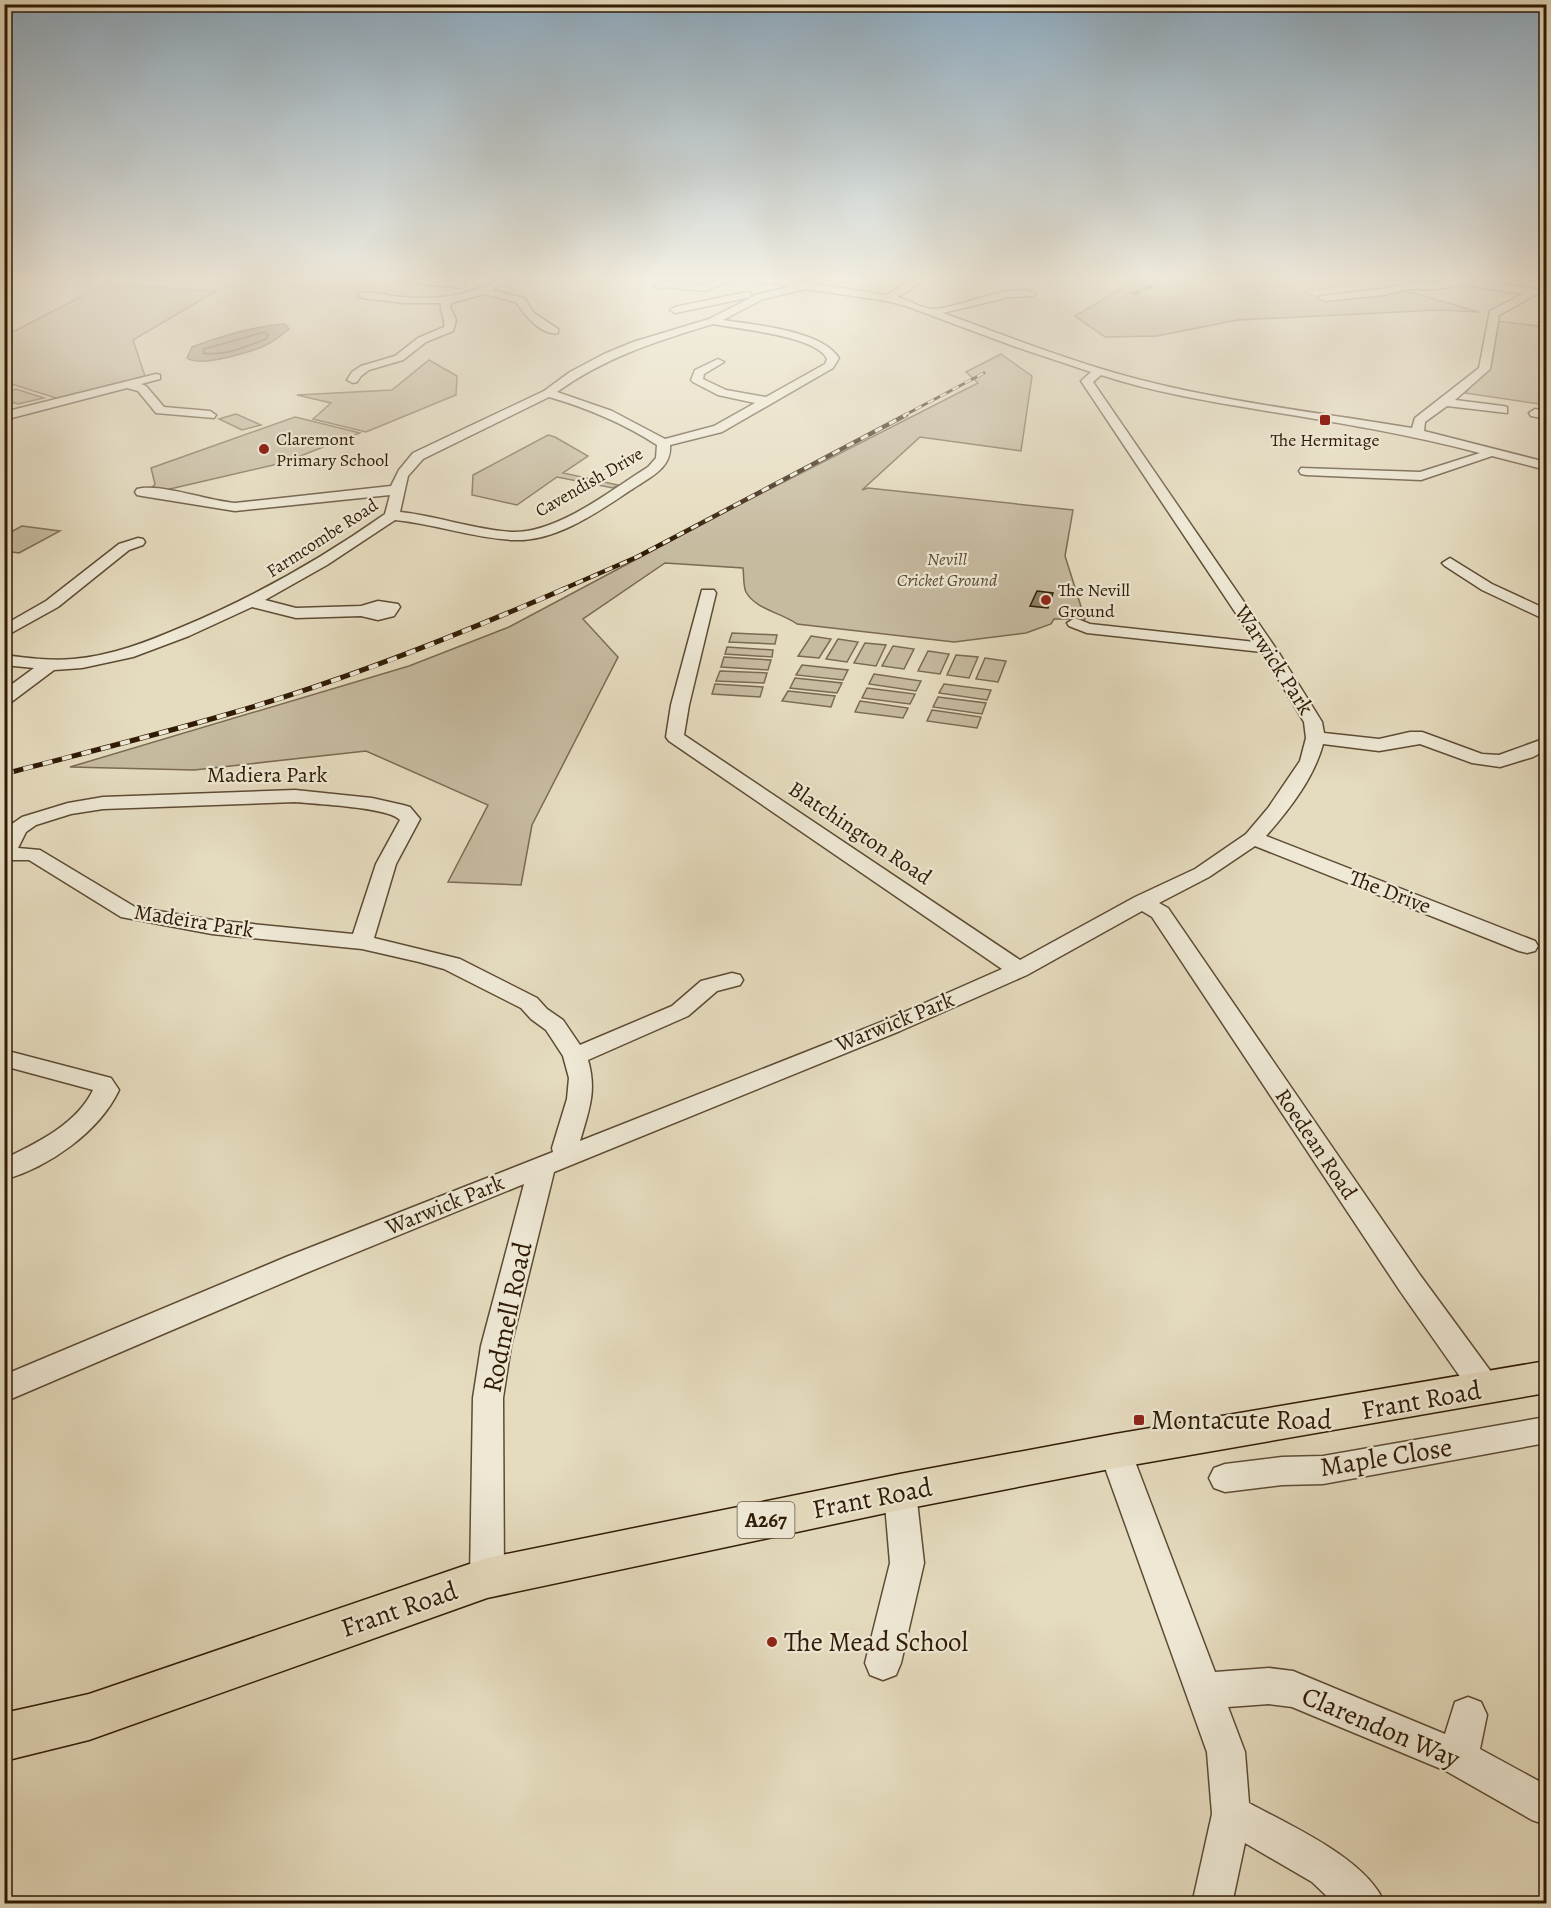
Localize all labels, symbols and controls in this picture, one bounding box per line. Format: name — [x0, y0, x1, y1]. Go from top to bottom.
marker: The Hermitage — [1318, 413, 1332, 427]
place label: Claremont Primary School — [276, 427, 389, 472]
place label: The Hermitage — [1270, 428, 1380, 452]
street label: Cavendish Drive — [531, 441, 647, 523]
marker: Claremont Primary School — [257, 442, 271, 456]
street label: Farmcombe Road — [262, 493, 383, 583]
park label: Nevill Cricket Ground — [897, 547, 998, 592]
place label: The Nevill Ground — [1058, 578, 1131, 623]
marker: The Nevill Ground — [1039, 593, 1053, 607]
street label: Warwick Park — [1227, 598, 1321, 721]
street label: Madiera Park — [207, 760, 327, 790]
street label: Blatchington Road — [782, 774, 938, 892]
street label: The Drive — [1345, 863, 1435, 921]
street label: Madeira Park — [132, 897, 256, 945]
street label: Warwick Park — [830, 985, 959, 1060]
street label: Roedean Road — [1268, 1083, 1364, 1205]
street label: Warwick Park — [380, 1168, 509, 1243]
street label: Rodmell Road — [473, 1238, 541, 1396]
street label: Frant Road — [1358, 1372, 1484, 1428]
place label: Montacute Road — [1151, 1402, 1332, 1438]
marker: Montacute Road — [1132, 1413, 1146, 1427]
street label: Maple Close — [1317, 1429, 1455, 1485]
street label: Frant Road — [809, 1469, 935, 1527]
road number: A267 — [738, 1502, 795, 1538]
street label: Frant Road — [336, 1572, 463, 1646]
place label: The Mead School — [784, 1624, 969, 1660]
marker: The Mead School — [765, 1635, 779, 1649]
street label: Clarendon Way — [1297, 1678, 1466, 1777]

